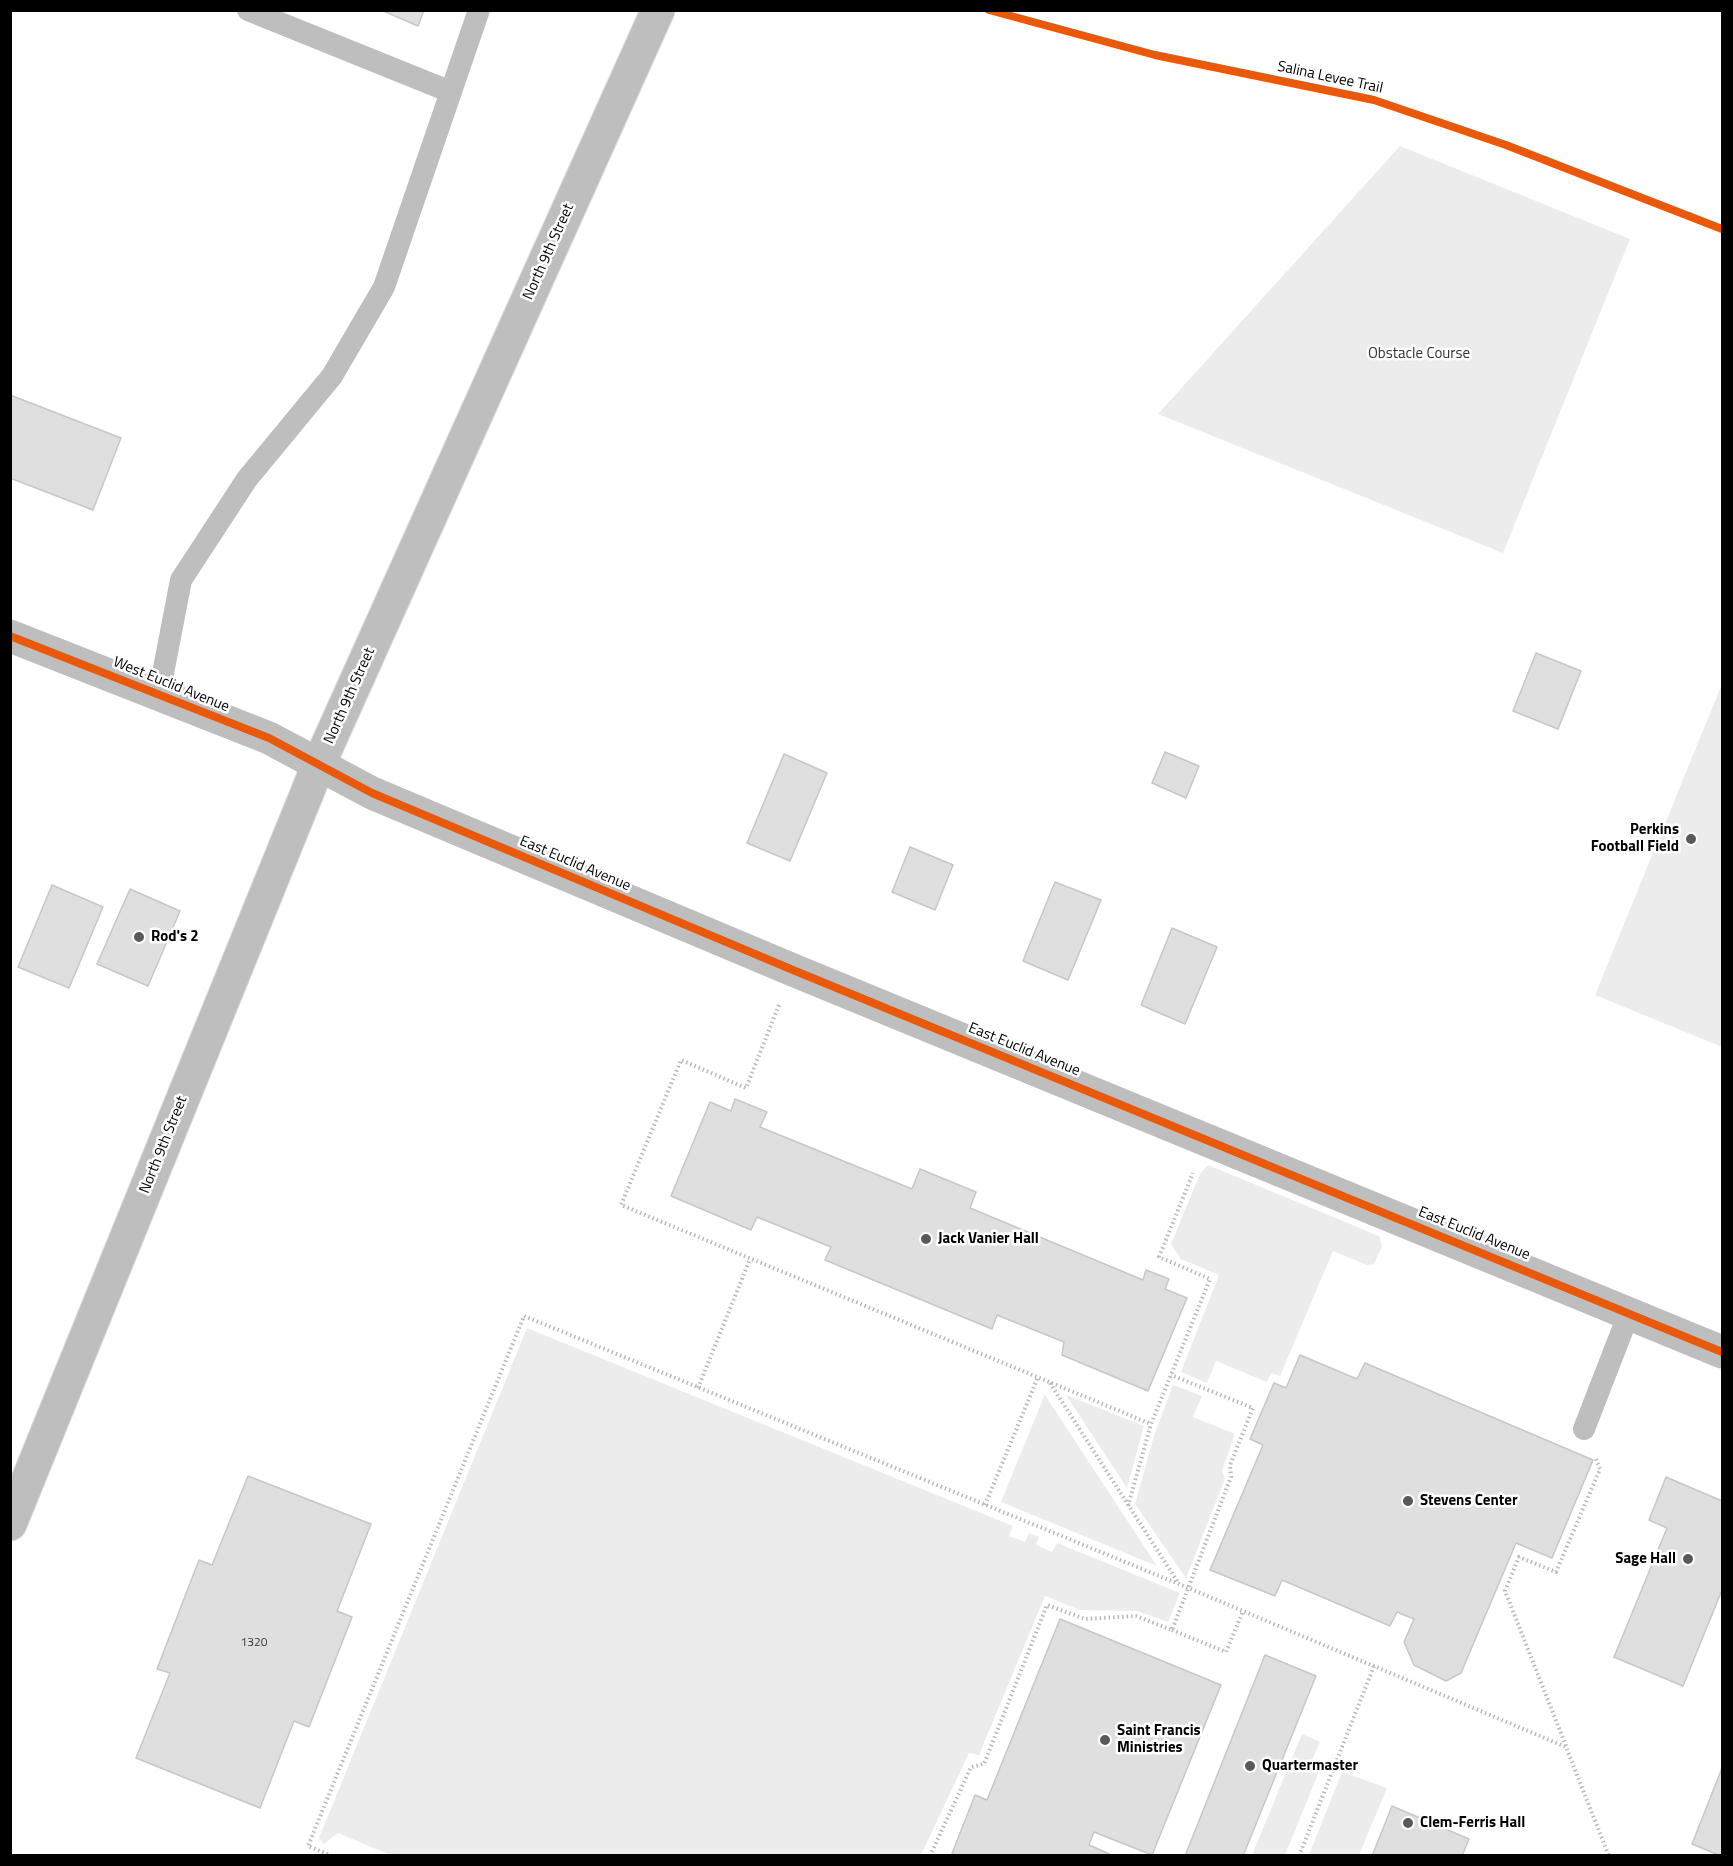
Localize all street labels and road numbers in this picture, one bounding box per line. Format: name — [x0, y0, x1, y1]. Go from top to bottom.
street label: Salina Levee Trail — [1276, 58, 1384, 98]
street label: North 9th Street — [520, 201, 578, 303]
street label: North 9th Street — [321, 645, 379, 747]
street label: West Euclid Avenue — [110, 653, 232, 717]
street label: East Euclid Avenue — [517, 832, 633, 896]
street label: East Euclid Avenue — [965, 1019, 1083, 1081]
street label: North 9th Street — [136, 1094, 192, 1196]
street label: East Euclid Avenue — [1415, 1203, 1533, 1265]

